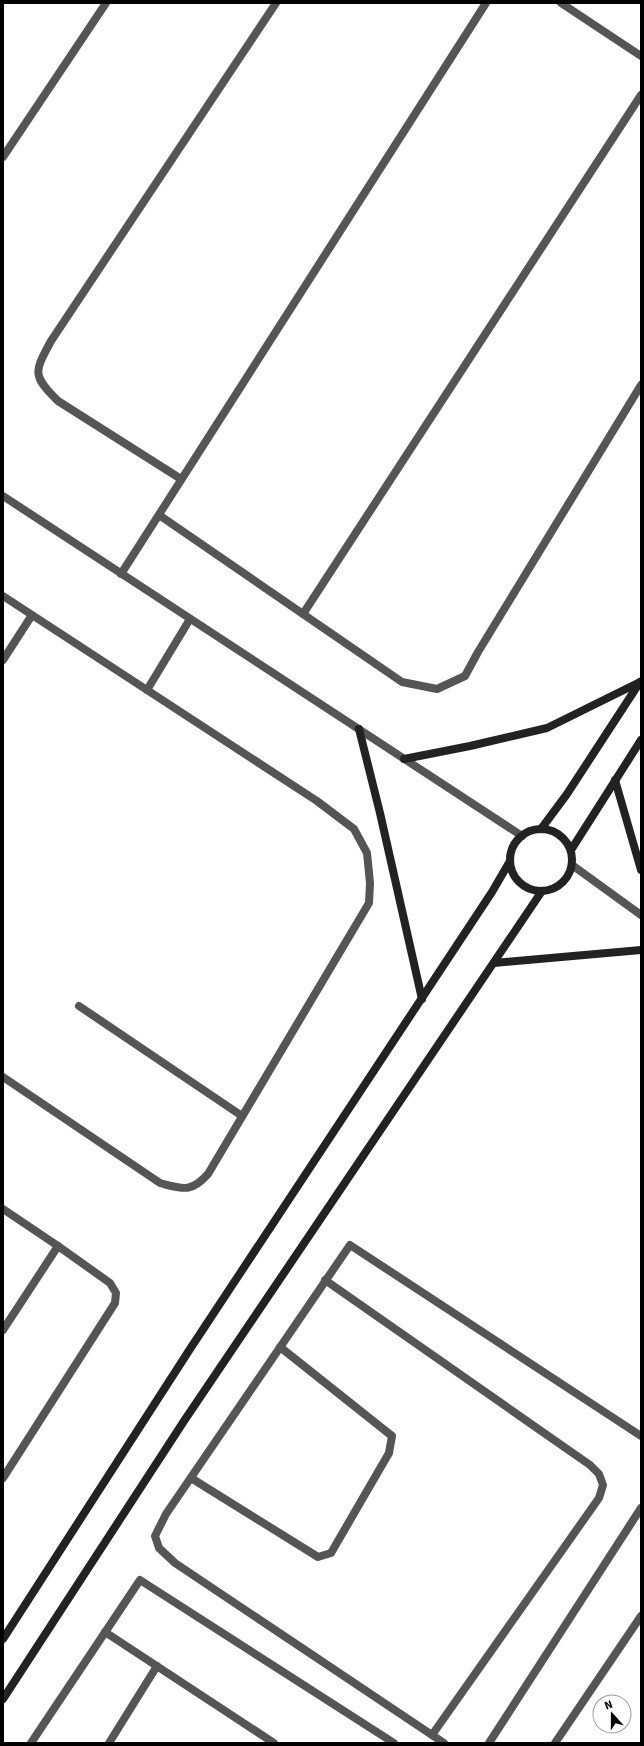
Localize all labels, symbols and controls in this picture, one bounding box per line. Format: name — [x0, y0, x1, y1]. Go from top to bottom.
north arrow — [592, 1694, 632, 1734]
text: N — [603, 1698, 614, 1713]

